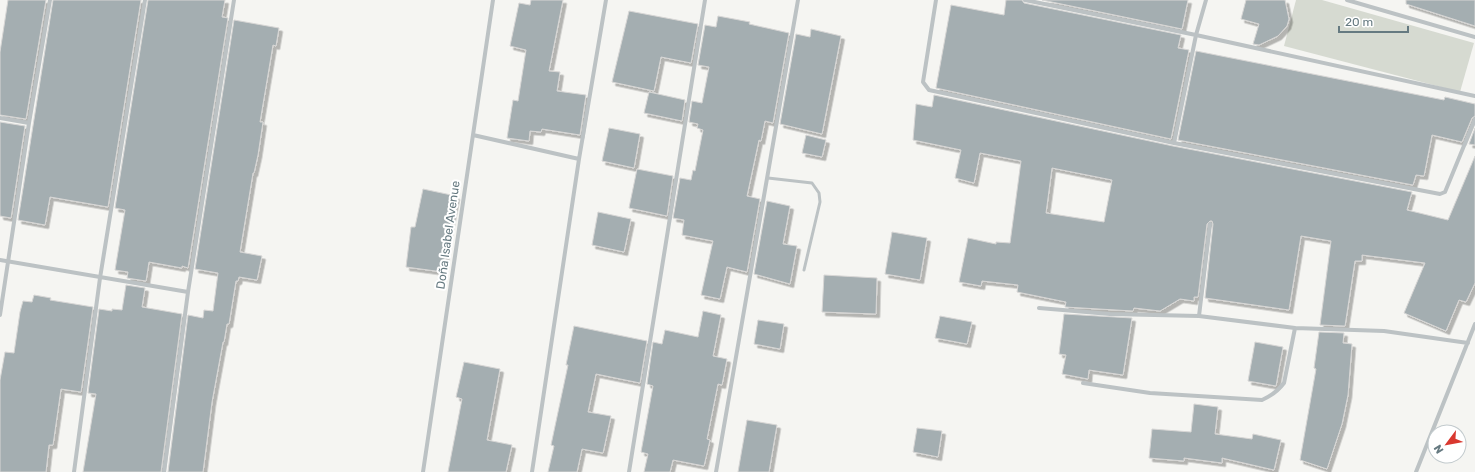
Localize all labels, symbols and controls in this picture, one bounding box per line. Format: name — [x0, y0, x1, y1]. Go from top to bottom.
scale bar — [1339, 8, 1408, 34]
text: 20 m — [1345, 15, 1373, 29]
street label: Doña Isabel Avenue — [433, 180, 463, 290]
north arrow — [1427, 424, 1467, 464]
text: N — [1431, 442, 1447, 456]

